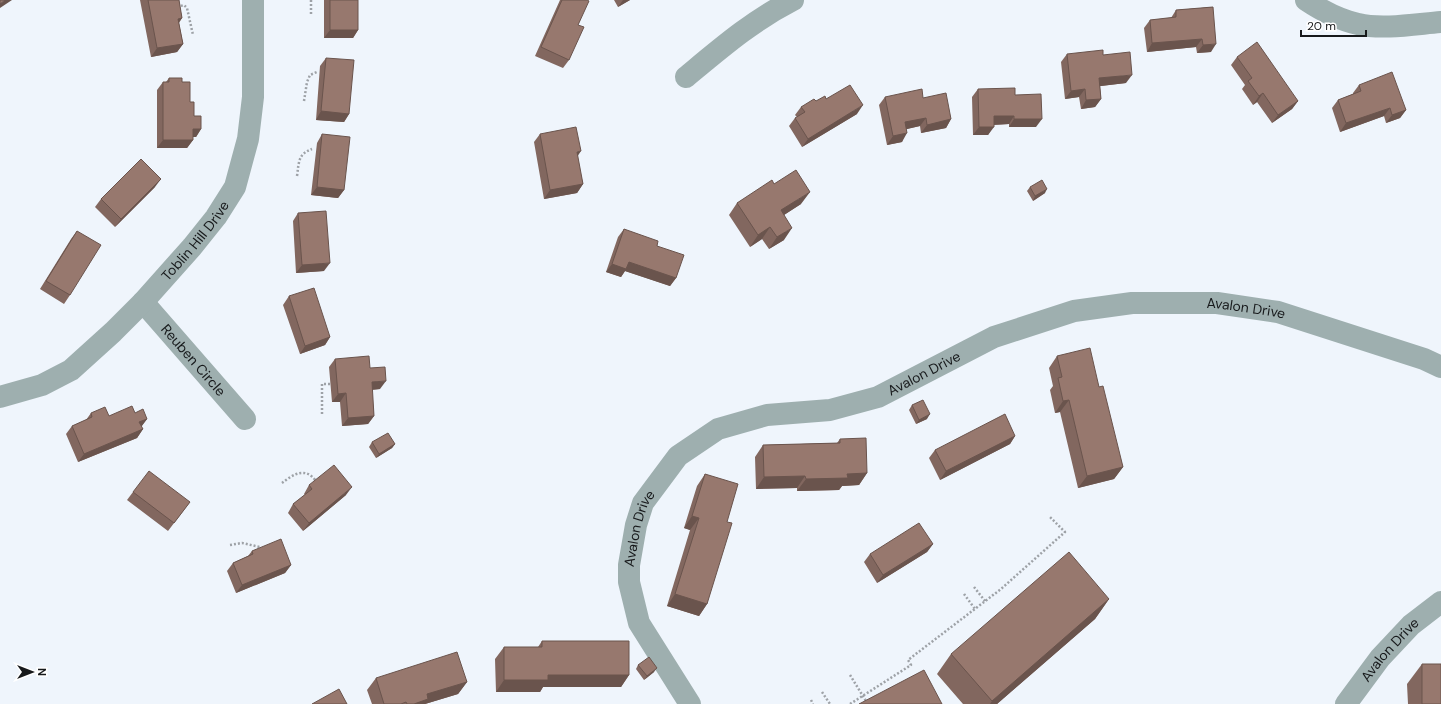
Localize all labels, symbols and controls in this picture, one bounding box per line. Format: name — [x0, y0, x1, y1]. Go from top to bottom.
scale bar — [1301, 12, 1366, 38]
text: 20 m — [1307, 18, 1336, 34]
street label: Toblin Hill Drive — [157, 197, 233, 284]
street label: Avalon Drive — [1207, 294, 1288, 323]
street label: Reuben Circle — [157, 320, 230, 400]
street label: Avalon Drive — [884, 347, 963, 400]
street label: Avalon Drive — [620, 486, 659, 568]
street label: Avalon Drive — [1357, 613, 1422, 685]
north arrow — [12, 652, 52, 692]
text: N — [35, 668, 49, 676]

